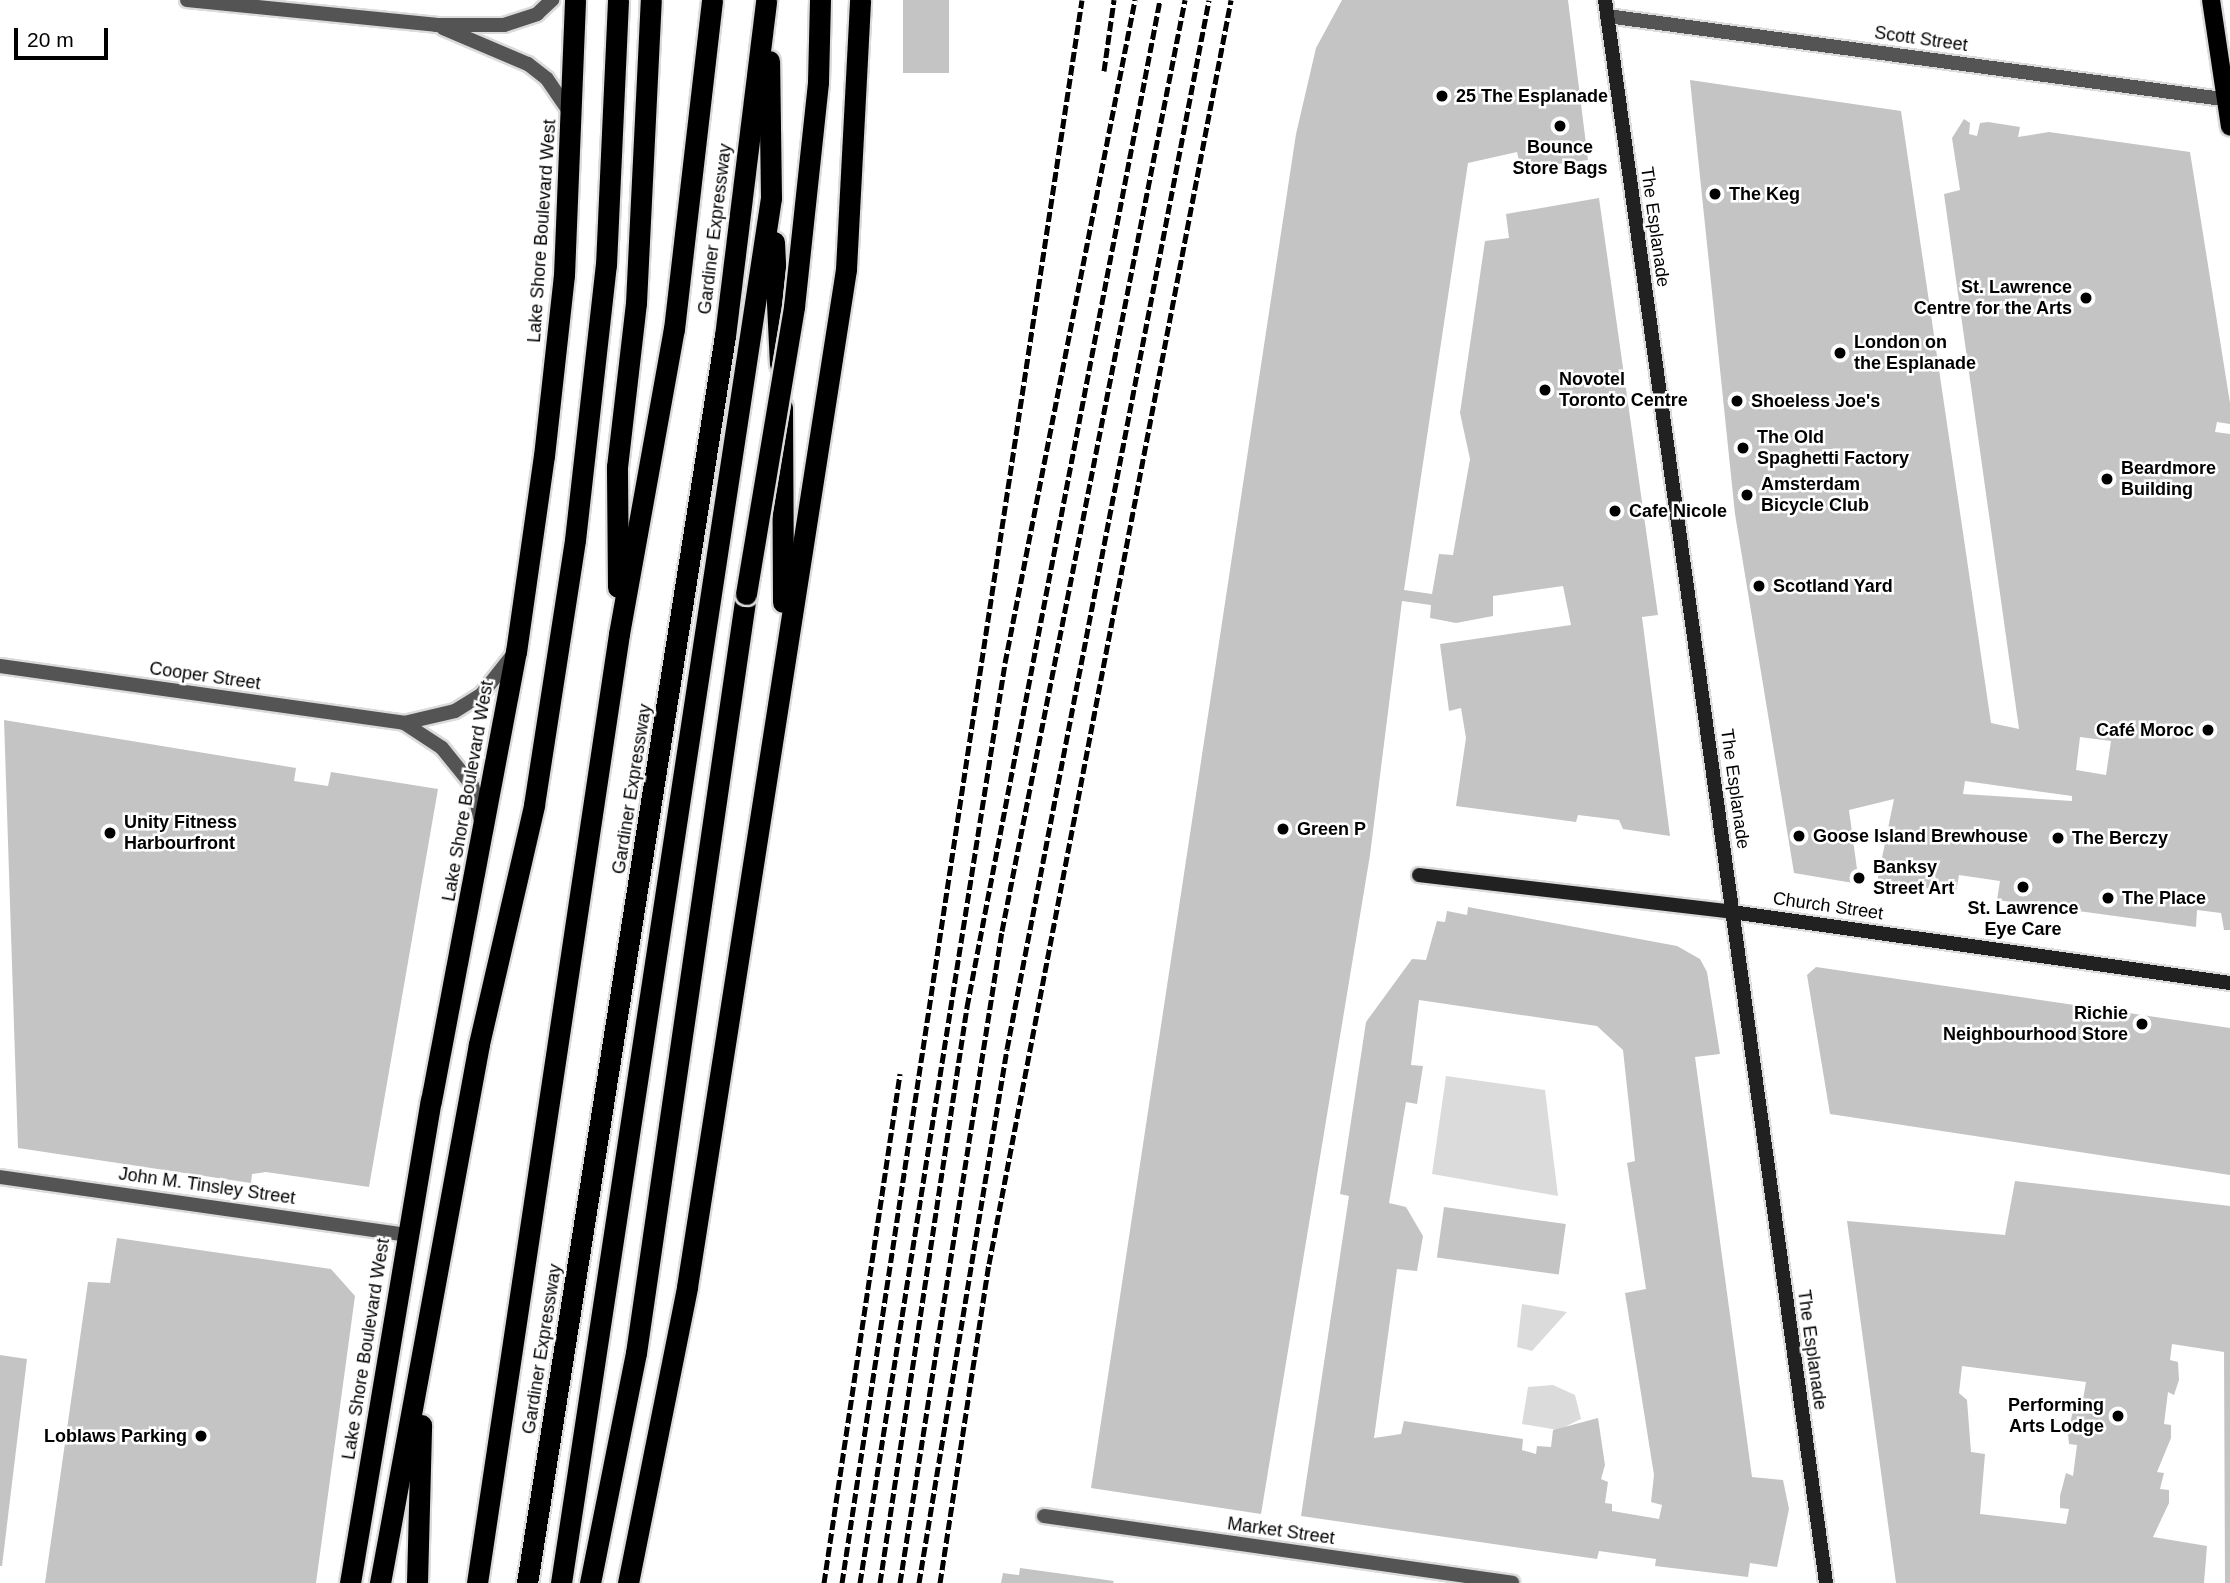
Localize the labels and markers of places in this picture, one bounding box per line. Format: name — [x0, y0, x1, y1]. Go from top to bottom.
place label: 25 The Esplanade — [1456, 85, 1608, 107]
marker: 25 The Esplanade — [1434, 88, 1450, 104]
marker: Bounce Store Bags — [1552, 118, 1568, 134]
place label: Bounce Store Bags — [1512, 137, 1608, 180]
place label: The Keg — [1729, 183, 1800, 205]
marker: The Keg — [1707, 186, 1723, 202]
place label: St. Lawrence Centre for the Arts — [1913, 277, 2072, 320]
marker: St. Lawrence Centre for the Arts — [2078, 290, 2094, 306]
place label: London on the Esplanade — [1854, 332, 1976, 374]
marker: London on the Esplanade — [1832, 345, 1848, 361]
place label: Novotel Toronto Centre — [1559, 369, 1688, 412]
marker: Novotel Toronto Centre — [1537, 382, 1553, 398]
place label: Shoeless Joe's — [1751, 390, 1880, 412]
marker: Shoeless Joe's — [1729, 393, 1745, 409]
place label: The Old Spaghetti Factory — [1757, 427, 1909, 470]
marker: The Old Spaghetti Factory — [1735, 440, 1751, 456]
place label: Beardmore Building — [2121, 458, 2216, 500]
marker: Beardmore Building — [2099, 471, 2115, 487]
place label: Amsterdam Bicycle Club — [1761, 474, 1869, 516]
marker: Amsterdam Bicycle Club — [1739, 487, 1755, 503]
place label: Cafe Nicole — [1629, 500, 1727, 522]
marker: Cafe Nicole — [1607, 503, 1623, 519]
place label: Scotland Yard — [1773, 575, 1893, 597]
marker: Scotland Yard — [1751, 578, 1767, 594]
place label: Café Moroc — [2096, 719, 2194, 741]
marker: Café Moroc — [2200, 722, 2216, 738]
place label: Unity Fitness Harbourfront — [124, 812, 237, 854]
place label: Green P — [1297, 818, 1366, 840]
marker: Green P — [1275, 821, 1291, 837]
marker: Unity Fitness Harbourfront — [102, 825, 118, 841]
place label: Goose Island Brewhouse — [1813, 825, 2028, 847]
place label: The Berczy — [2072, 827, 2168, 849]
marker: Goose Island Brewhouse — [1791, 828, 1807, 844]
marker: The Berczy — [2050, 830, 2066, 846]
place label: Banksy Street Art — [1873, 857, 1955, 900]
marker: Banksy Street Art — [1851, 870, 1867, 886]
marker: St. Lawrence Eye Care — [2015, 879, 2031, 895]
place label: The Place — [2122, 887, 2206, 909]
marker: The Place — [2100, 890, 2116, 906]
place label: St. Lawrence Eye Care — [1967, 898, 2079, 940]
place label: Richie Neighbourhood Store — [1943, 1003, 2128, 1046]
marker: Richie Neighbourhood Store — [2134, 1016, 2150, 1032]
place label: Performing Arts Lodge — [2008, 1395, 2104, 1438]
marker: Performing Arts Lodge — [2110, 1408, 2126, 1424]
place label: Loblaws Parking — [44, 1425, 187, 1447]
marker: Loblaws Parking — [193, 1428, 209, 1444]

